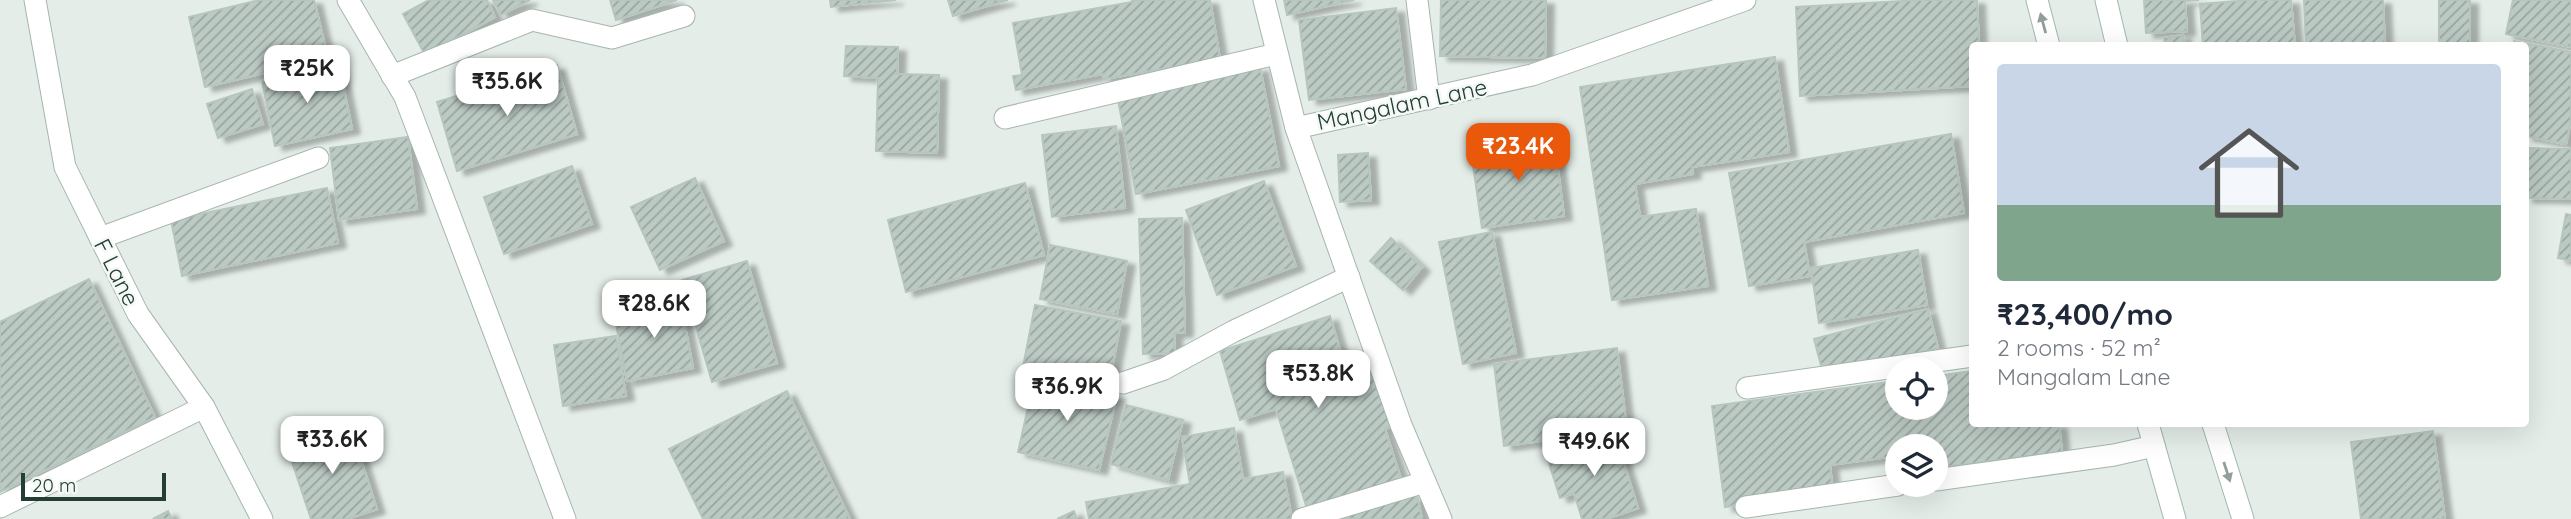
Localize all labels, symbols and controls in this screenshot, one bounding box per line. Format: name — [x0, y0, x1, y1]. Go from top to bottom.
one-way arrow — [2037, 12, 2048, 34]
pin: ₹25K — [266, 46, 348, 105]
text: ₹25K — [280, 53, 334, 82]
pin: ₹35.6K — [450, 58, 564, 118]
text: ₹35.6K — [472, 66, 542, 95]
street label: Mangalam Lane — [1314, 72, 1490, 136]
icon: home — [2186, 110, 2312, 236]
pin: ₹23.4K — [1461, 124, 1575, 183]
text: ₹23.4K — [1482, 131, 1554, 160]
street label: F Lane — [88, 233, 146, 311]
pin: ₹28.6K — [597, 280, 711, 340]
text: ₹28.6K — [618, 288, 690, 317]
text: ₹23,400/mo — [1997, 295, 2173, 333]
text: 2 rooms · 52 m² — [1997, 333, 2161, 362]
pin: ₹53.8K — [1261, 350, 1375, 410]
map controls — [1885, 357, 1948, 497]
button: locate — [1885, 357, 1948, 420]
text: ₹53.8K — [1282, 358, 1354, 387]
text: Mangalam Lane — [1997, 362, 2170, 391]
pin: ₹36.9K — [1010, 364, 1124, 423]
text: ₹36.9K — [1031, 371, 1103, 400]
pin: ₹33.6K — [275, 416, 389, 476]
pin: ₹49.6K — [1537, 419, 1651, 478]
text: ₹33.6K — [297, 424, 367, 453]
text: ₹49.6K — [1558, 426, 1630, 455]
button: layers — [1885, 434, 1948, 497]
one-way arrow — [2222, 461, 2233, 482]
scale bar — [21, 470, 166, 502]
text: 20 m — [32, 473, 76, 497]

